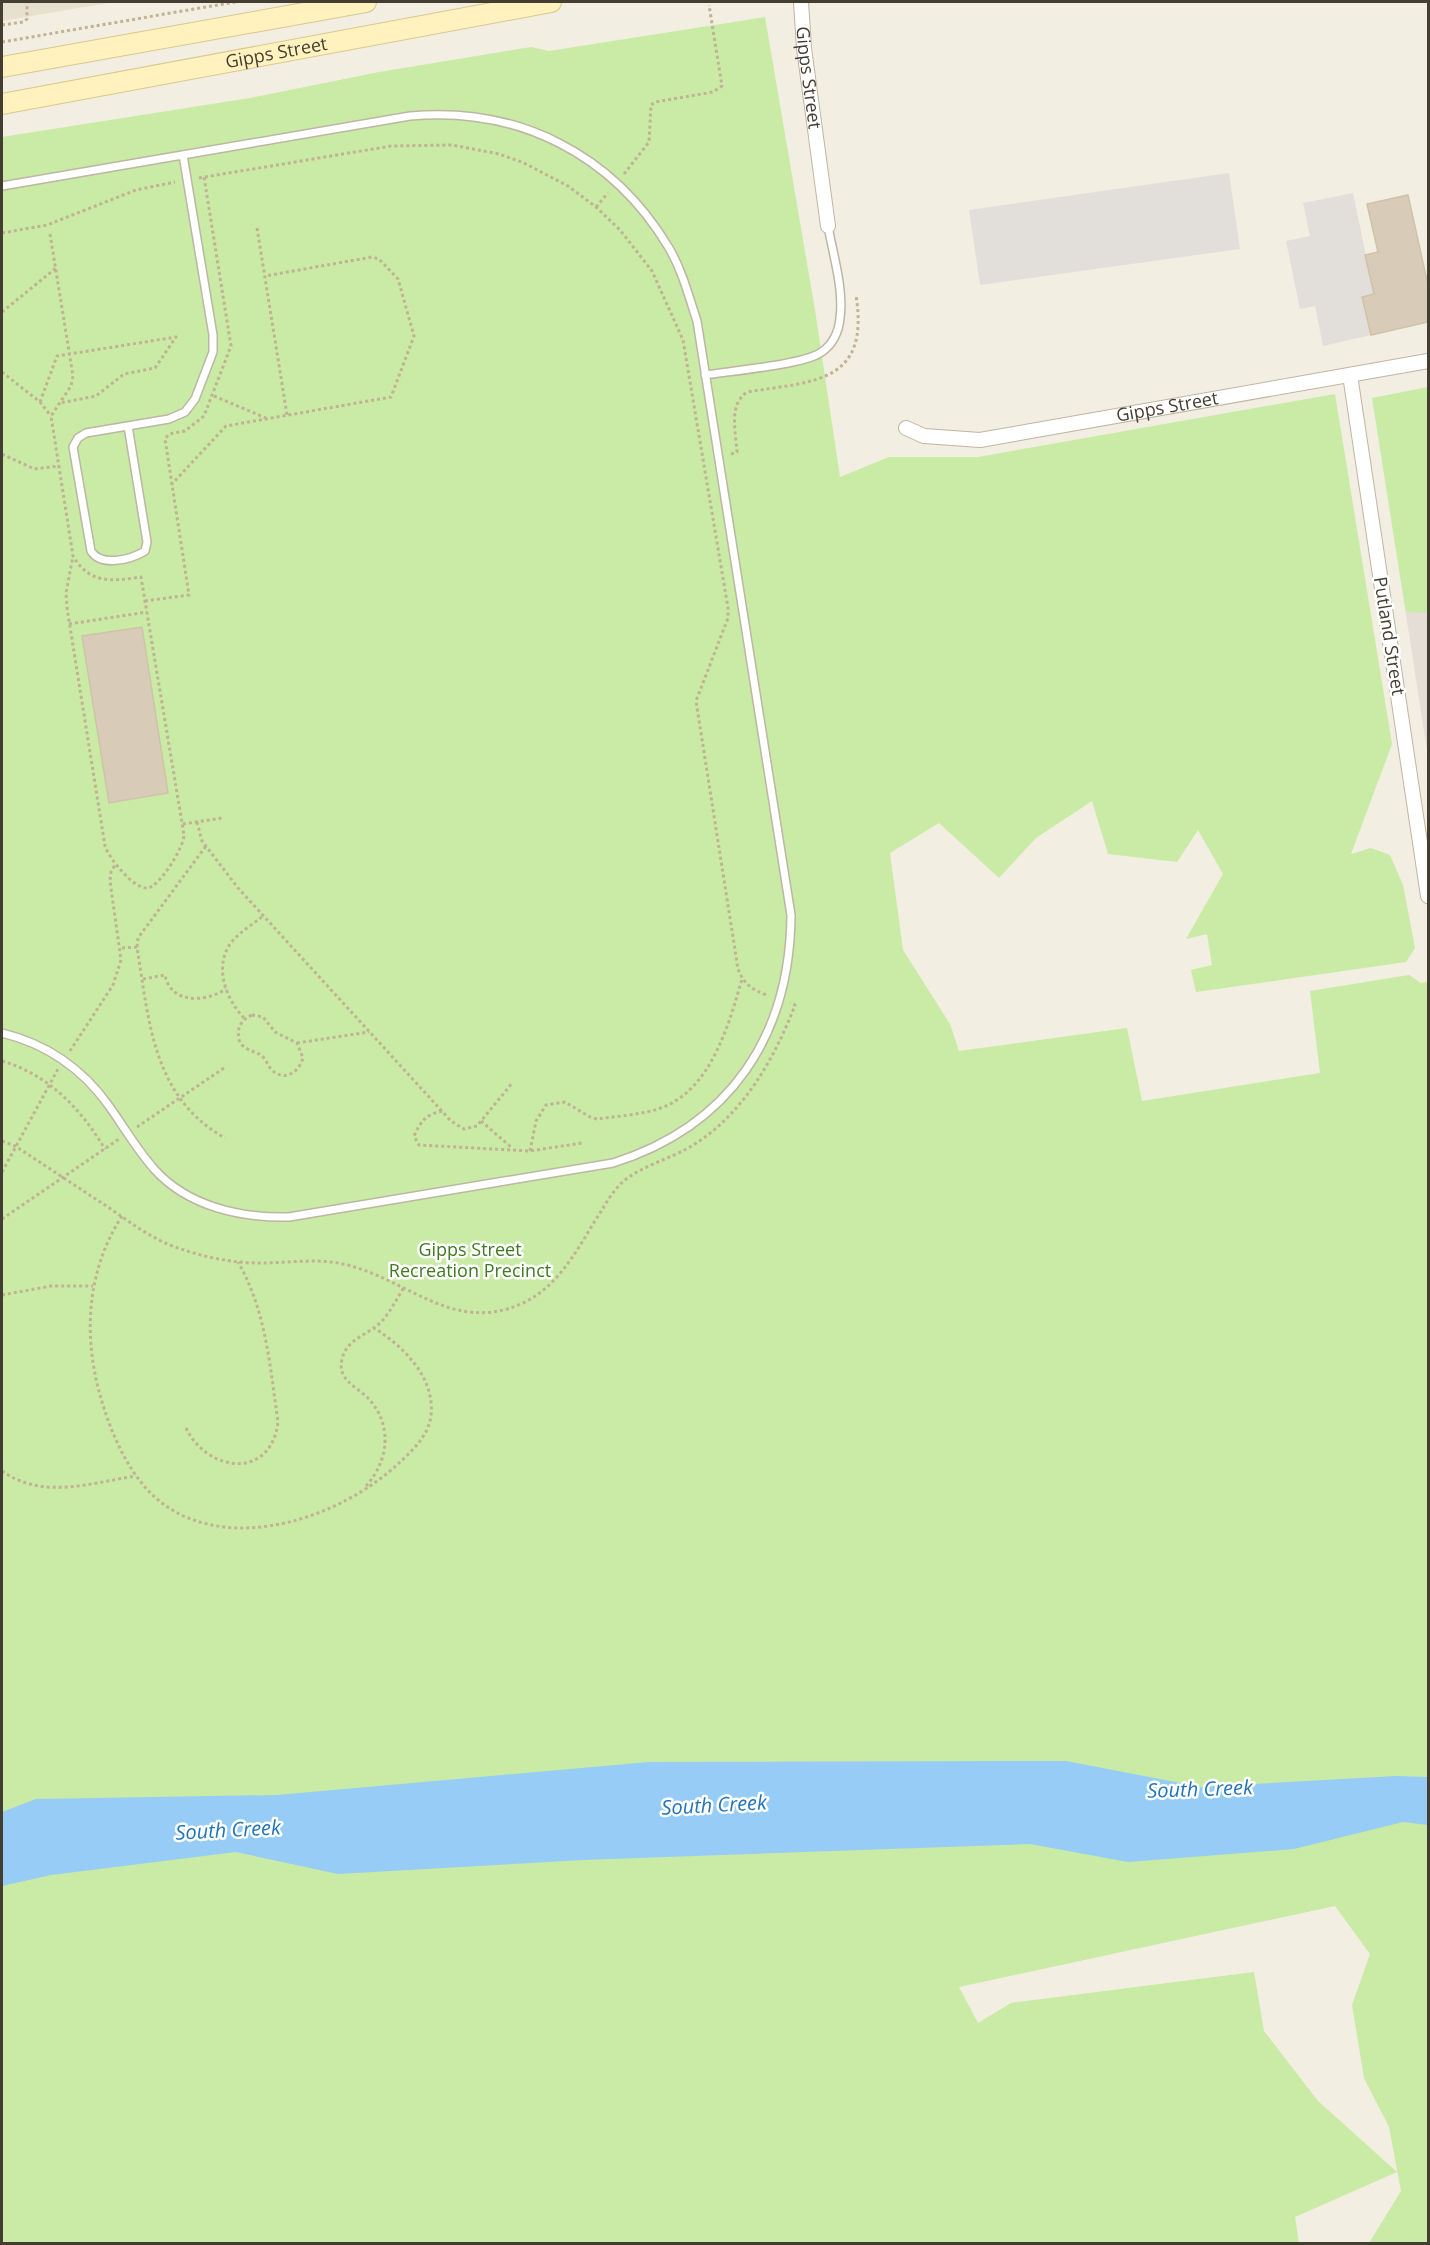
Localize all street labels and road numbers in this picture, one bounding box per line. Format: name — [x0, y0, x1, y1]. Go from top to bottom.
street label: Gipps Street — [792, 25, 828, 130]
street label: Gipps Street — [223, 31, 329, 73]
street label: Gipps Street — [1114, 385, 1220, 427]
street label: Putland Street — [1369, 575, 1411, 697]

